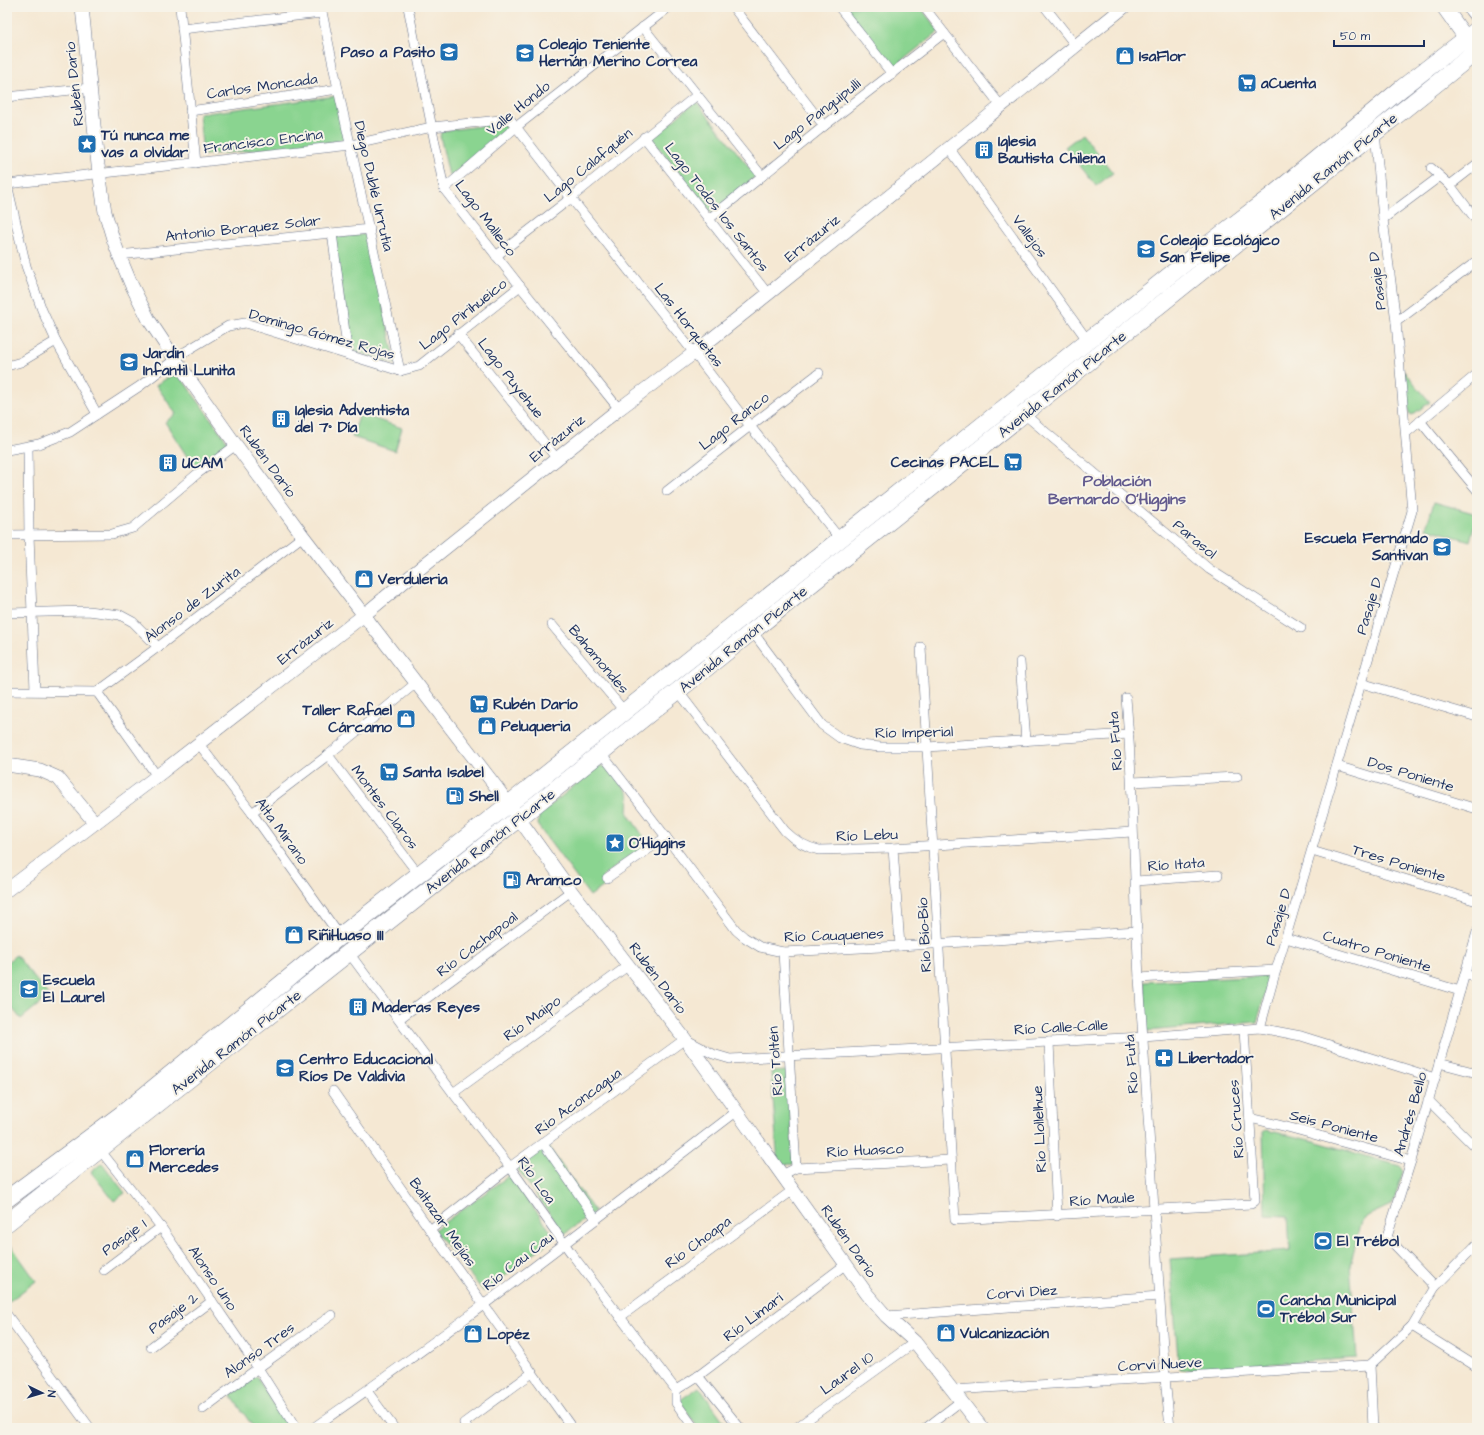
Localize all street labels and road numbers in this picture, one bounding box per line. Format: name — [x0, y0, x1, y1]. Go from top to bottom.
street label: Rubén Darío — [60, 40, 89, 127]
street label: Carlos Moncada — [205, 68, 319, 105]
street label: Lago Panguipulli — [769, 73, 867, 156]
street label: Valle Hondo — [482, 76, 555, 141]
street label: Avenida Ramón Picarte — [1265, 108, 1402, 225]
street label: Diego Dublé Urrutia — [347, 119, 399, 254]
street label: Lago Calafquén — [540, 123, 638, 208]
street label: Francisco Encina — [202, 124, 324, 159]
street label: Lago Todos los Santos — [659, 138, 774, 277]
street label: Lago Malleco — [449, 176, 522, 262]
street label: Errázuriz — [780, 209, 845, 267]
street label: Antonio Borquez Solar — [164, 210, 322, 247]
street label: Vallejos — [1007, 210, 1053, 262]
street label: Pasaje D — [1363, 250, 1392, 311]
street label: Lago Pirihueico — [415, 273, 513, 356]
street label: Las Horquetas — [649, 279, 729, 372]
street label: Domingo Gómez Rojas — [246, 304, 398, 366]
street label: Avenida Ramón Picarte — [994, 326, 1131, 443]
street label: Lago Puyehue — [472, 334, 549, 424]
street label: Lago Ranco — [695, 387, 775, 456]
street label: Errázuriz — [525, 409, 590, 467]
street label: Rubén Darío — [234, 421, 301, 502]
street label: Parasol — [1168, 515, 1221, 564]
street label: Alonso de Zurita — [140, 561, 245, 647]
street label: Pasaje D — [1351, 575, 1388, 637]
street label: Avenida Ramón Picarte — [675, 581, 812, 698]
street label: Errázuriz — [273, 612, 338, 670]
street label: Bahamondes — [563, 620, 634, 699]
street label: Río Futa — [1103, 710, 1128, 771]
street label: Río Imperial — [875, 721, 953, 744]
street label: Dos Poniente — [1365, 751, 1457, 798]
street label: Montes Claros — [346, 761, 424, 854]
street label: Avenida Ramón Picarte — [421, 784, 560, 899]
street label: Alta Mirano — [250, 793, 313, 870]
street label: Río Lebu — [836, 824, 899, 847]
street label: Tres Poniente — [1349, 839, 1448, 888]
street label: Río Itata — [1147, 852, 1206, 877]
street label: Pasaje D — [1260, 886, 1297, 948]
street label: Río Bío-Bío — [912, 897, 937, 973]
street label: Río Cachapoal — [432, 907, 522, 982]
street label: Río Cauquenes — [784, 923, 885, 948]
street label: Cuatro Poniente — [1320, 925, 1434, 978]
street label: Rubén Darío — [624, 938, 692, 1019]
street label: Avenida Ramón Picarte — [167, 985, 306, 1100]
street label: Río Maipo — [499, 990, 566, 1046]
street label: Río Calle-Calle — [1013, 1015, 1109, 1040]
street label: Río Toltén — [763, 1025, 788, 1096]
street label: Río Futa — [1119, 1033, 1144, 1094]
street label: Río Aconcagua — [531, 1063, 627, 1141]
street label: Andrés Bello — [1388, 1069, 1433, 1159]
street label: Río Cruces — [1223, 1078, 1250, 1159]
street label: Río Llollelhue — [1027, 1085, 1052, 1173]
street label: Seis Poniente — [1287, 1105, 1381, 1148]
street label: Río Huasco — [826, 1138, 905, 1163]
street label: Río Loa — [512, 1152, 561, 1209]
street label: Baltazar Mejías — [404, 1174, 481, 1271]
street label: Río Maule — [1069, 1187, 1135, 1212]
street label: Rubén Darío — [816, 1201, 882, 1282]
street label: Río Choapa — [661, 1211, 736, 1274]
street label: Pasaje 1 — [97, 1214, 151, 1261]
street label: Río Cau Cau — [478, 1227, 559, 1296]
street label: Alonso Uno — [183, 1242, 242, 1315]
street label: Corvi Diez — [986, 1280, 1059, 1305]
street label: Pasaje 2 — [144, 1287, 203, 1339]
street label: Río Limarí — [719, 1288, 788, 1347]
street label: Alonso Tres — [219, 1317, 299, 1383]
street label: Laurel 10 — [816, 1346, 879, 1400]
street label: Corvi Nueve — [1117, 1352, 1203, 1377]

